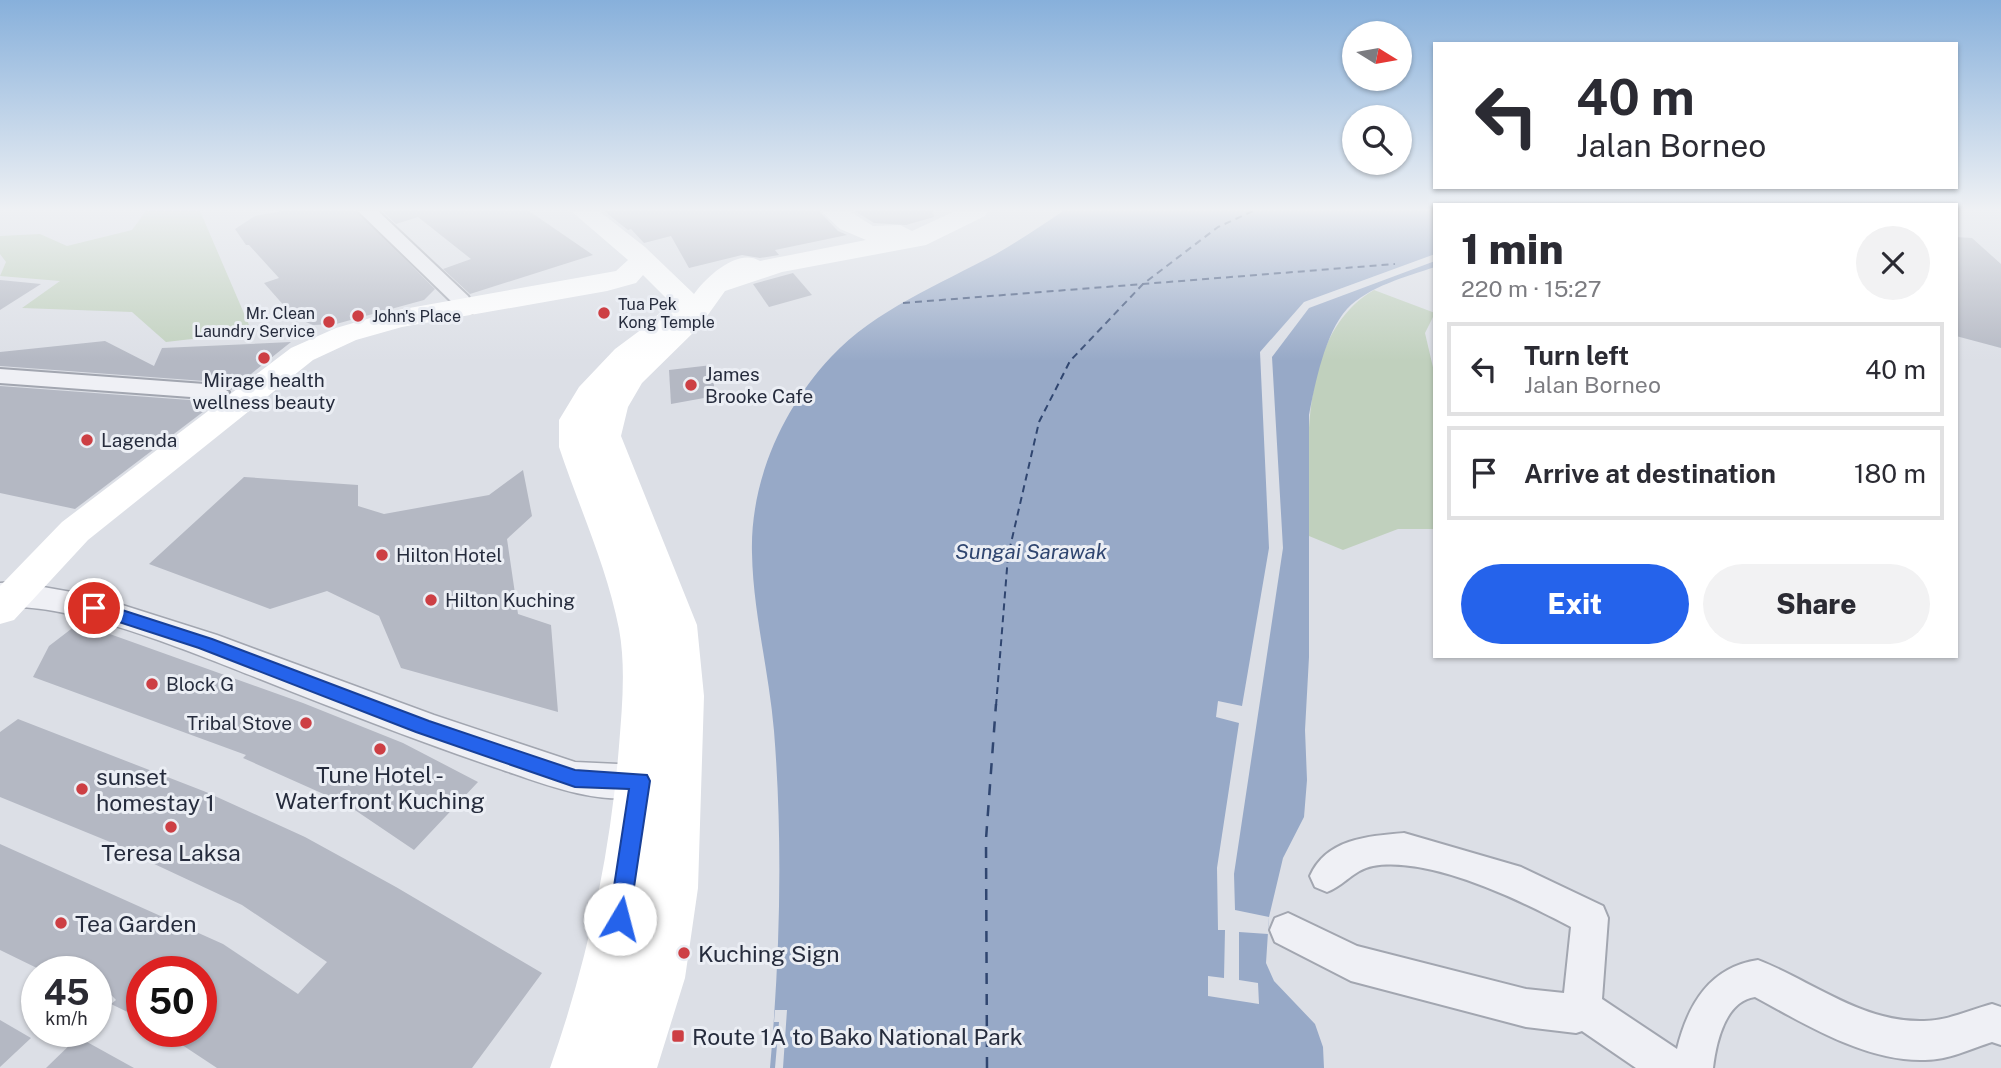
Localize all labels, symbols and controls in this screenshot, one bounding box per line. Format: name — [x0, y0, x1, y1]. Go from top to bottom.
north arrow — [1342, 21, 1412, 91]
map controls — [1342, 21, 1412, 175]
text: 40 m — [1576, 68, 1695, 126]
icon: left — [1461, 70, 1552, 161]
button: search — [1342, 105, 1412, 175]
text: Jalan Borneo — [1576, 127, 1766, 164]
text: 1 min — [1461, 224, 1564, 273]
button: close — [1856, 226, 1930, 300]
text: 220 m · 15:27 — [1461, 275, 1602, 302]
place label: Tua Pek Kong Temple — [618, 295, 715, 332]
place label: Mr. Clean Laundry Service — [194, 304, 315, 341]
marker: Tua Pek Kong Temple — [596, 305, 612, 321]
place label: John's Place — [372, 307, 461, 326]
marker: John's Place — [350, 308, 366, 324]
marker: Mr. Clean Laundry Service — [321, 314, 337, 330]
text: Turn left — [1524, 340, 1629, 371]
marker: Mirage health wellness beauty — [256, 350, 272, 366]
icon: left — [1465, 350, 1503, 388]
text: 40 m — [1865, 354, 1926, 385]
place label: James Brooke Cafe — [705, 363, 813, 407]
place label: Mirage health wellness beauty — [192, 369, 336, 413]
text: Jalan Borneo — [1524, 371, 1661, 398]
marker: James Brooke Cafe — [683, 377, 699, 393]
place label: Lagenda — [101, 429, 177, 451]
marker: Lagenda — [79, 432, 95, 448]
icon: arrive — [1465, 454, 1503, 492]
text: Arrive at destination — [1524, 458, 1776, 489]
text: 180 m — [1854, 458, 1926, 489]
water label: Sungai Sarawak — [955, 539, 1108, 564]
place label: Hilton Hotel — [396, 544, 502, 566]
marker: Hilton Hotel — [374, 547, 390, 563]
button: Exit — [1461, 564, 1689, 644]
button: Share — [1703, 564, 1930, 644]
pin — [64, 578, 124, 638]
icon: arrive — [75, 589, 113, 627]
place label: Hilton Kuching — [445, 589, 575, 611]
marker: Hilton Kuching — [423, 592, 439, 608]
place label: Block G — [166, 673, 234, 695]
marker: Block G — [144, 676, 160, 692]
place label: Tribal Stove — [187, 712, 292, 734]
marker: Tribal Stove — [298, 715, 314, 731]
marker: Tune Hotel - Waterfront Kuching — [372, 741, 388, 757]
place label: Tune Hotel - Waterfront Kuching — [275, 761, 485, 814]
place label: sunset homestay 1 — [96, 763, 215, 816]
marker: sunset homestay 1 — [74, 781, 90, 797]
marker: Teresa Laksa — [163, 819, 179, 835]
place label: Teresa Laksa — [101, 839, 241, 866]
position arrow — [583, 882, 657, 956]
place label: Tea Garden — [75, 910, 197, 937]
marker: Tea Garden — [53, 915, 69, 931]
place label: Kuching Sign — [698, 940, 840, 967]
marker: Kuching Sign — [676, 945, 692, 961]
speed limit sign: 50 — [126, 956, 217, 1047]
text: 45 — [43, 972, 90, 1013]
text: km/h — [45, 1008, 88, 1029]
place label: Route 1A to Bako National Park — [692, 1023, 1023, 1050]
marker: Route 1A to Bako National Park — [670, 1028, 686, 1044]

